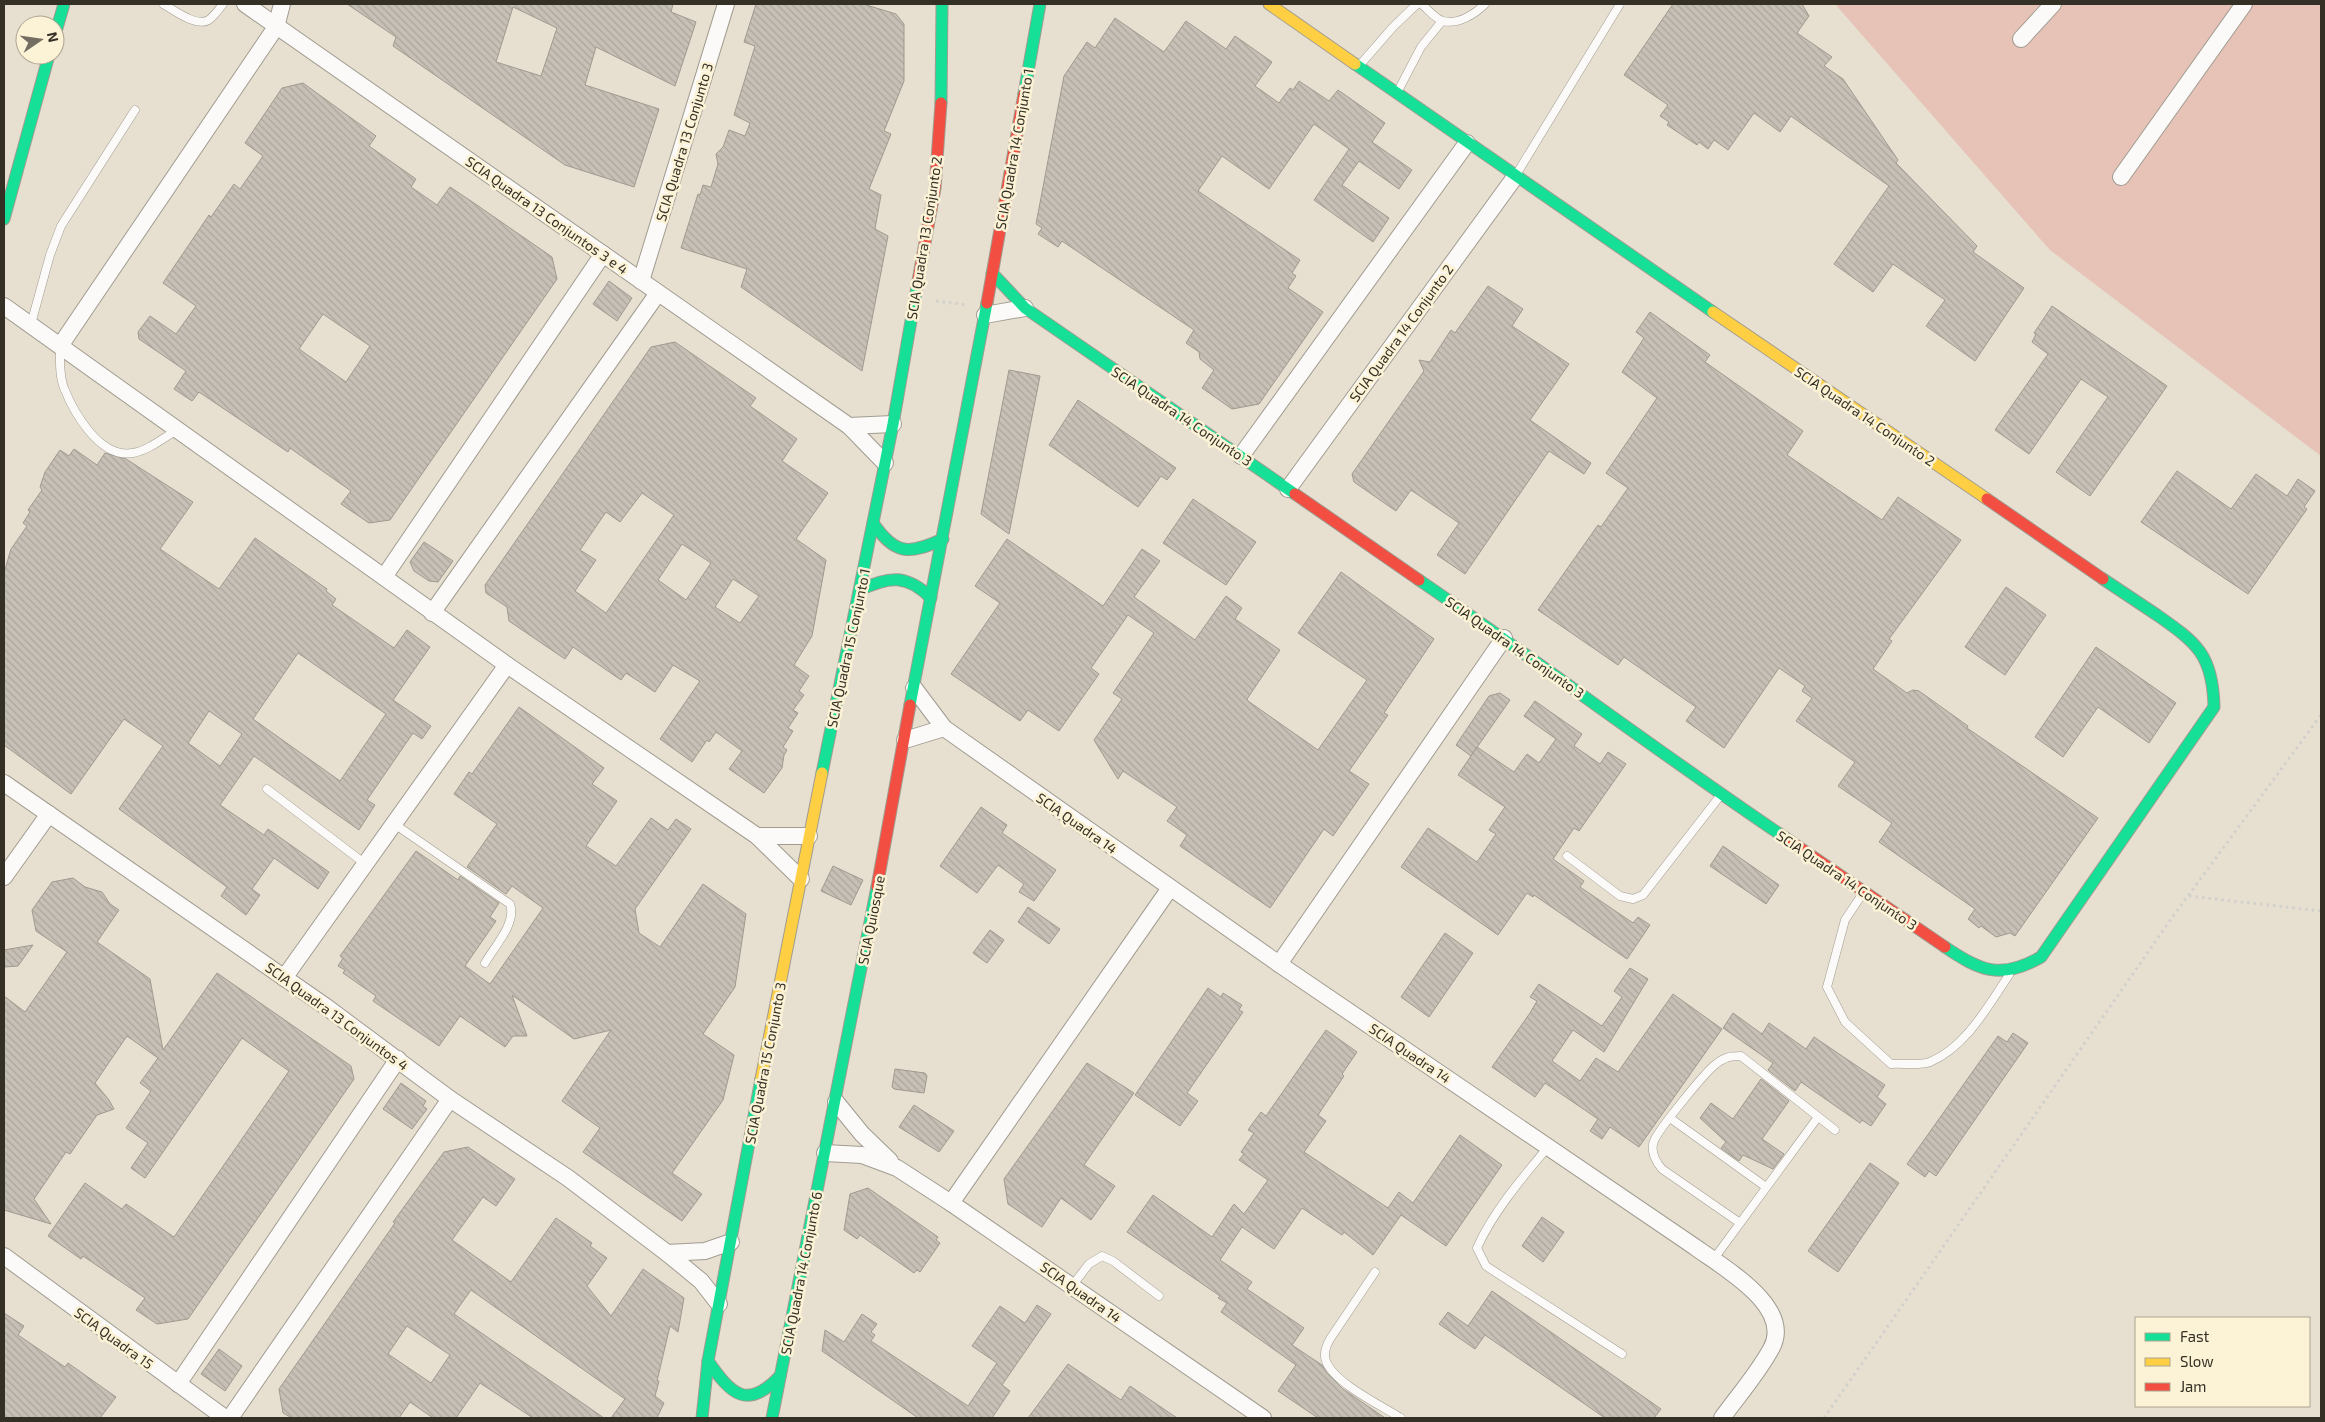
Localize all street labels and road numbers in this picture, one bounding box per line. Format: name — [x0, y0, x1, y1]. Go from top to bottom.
street label: SCIA Quadra 13 Conjunto 3 — [652, 61, 716, 223]
street label: SCIA Quadra 14 Conjunto 1 — [991, 67, 1037, 231]
street label: SCIA Quadra 13 Conjuntos 3 e 4 — [463, 152, 631, 278]
street label: SCIA Quadra 13 Conjunto 2 — [903, 155, 945, 321]
street label: SCIA Quadra 14 Conjunto 2 — [1345, 261, 1457, 405]
street label: SCIA Quadra 14 Conjunto 3 — [1109, 363, 1255, 469]
street label: SCIA Quadra 14 Conjunto 2 — [1792, 363, 1939, 469]
street label: SCIA Quadra 15 Conjunto 1 — [823, 567, 873, 729]
street label: SCIA Quadra 14 Conjunto 3 — [1442, 593, 1588, 701]
street label: SCIA Quadra 14 — [1033, 789, 1121, 857]
street label: SCIA Quadra 14 Conjunto 3 — [1774, 827, 1920, 933]
street label: SCIA Quiosque — [854, 874, 888, 966]
street label: SCIA Quadra 13 Conjuntos 4 — [262, 958, 412, 1074]
street label: SCIA Quadra 15 Conjunto 3 — [741, 981, 789, 1145]
street label: SCIA Quadra 14 — [1366, 1019, 1454, 1087]
street label: SCIA Quadra 14 Conjunto 6 — [777, 1190, 825, 1356]
street label: SCIA Quadra 14 — [1037, 1258, 1125, 1326]
street label: SCIA Quadra 15 — [71, 1304, 157, 1372]

